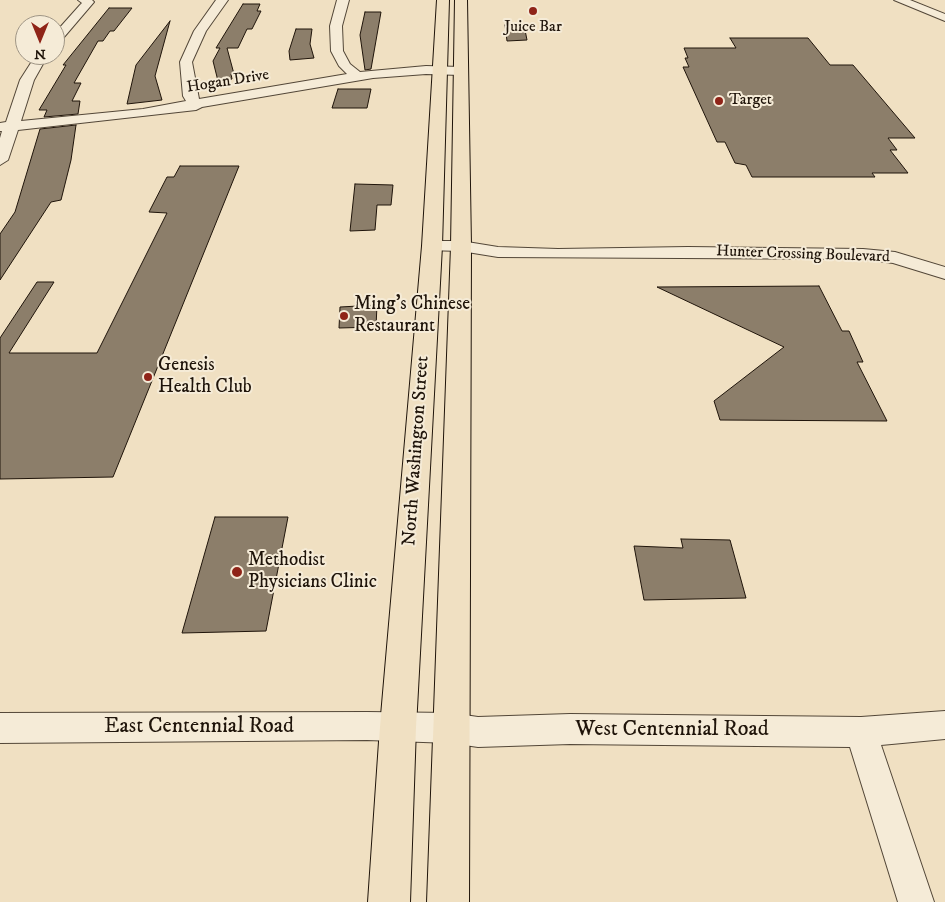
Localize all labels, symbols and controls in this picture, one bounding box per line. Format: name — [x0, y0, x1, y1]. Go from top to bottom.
marker: Juice Bar — [527, 5, 539, 17]
north arrow — [15, 15, 65, 65]
place label: Juice Bar — [504, 18, 562, 38]
text: N — [34, 45, 46, 63]
street label: Hogan Drive — [186, 66, 270, 98]
place label: Target — [729, 91, 772, 111]
marker: Target — [713, 95, 725, 107]
street label: Hunter Crossing Boulevard — [716, 242, 890, 268]
place label: Ming's Chinese Restaurant — [354, 294, 470, 338]
marker: Ming's Chinese Restaurant — [338, 310, 350, 322]
place label: Genesis Health Club — [158, 355, 252, 399]
street label: North Washington Street — [399, 355, 435, 547]
marker: Genesis Health Club — [142, 371, 154, 383]
place label: Methodist Physicians Clinic — [248, 550, 377, 594]
marker: Methodist Physicians Clinic — [230, 565, 244, 579]
street label: East Centennial Road — [104, 714, 294, 740]
street label: West Centennial Road — [575, 717, 769, 743]

